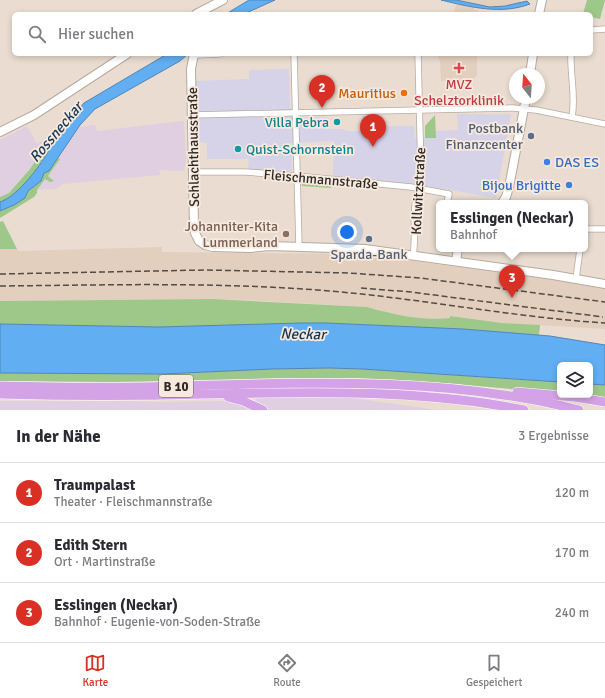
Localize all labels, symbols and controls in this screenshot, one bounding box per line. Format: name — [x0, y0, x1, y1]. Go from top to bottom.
search box — [12, 12, 593, 56]
icon: search — [26, 23, 48, 45]
text: Hier suchen — [58, 25, 134, 43]
marker: MVZ Schelztorklinik — [453, 62, 465, 74]
north arrow — [509, 68, 545, 104]
pin: 2 — [309, 75, 335, 108]
place label: MVZ Schelztorklinik — [414, 76, 504, 109]
place label: Mauritius — [338, 85, 396, 102]
street label: Schlachthausstraße — [184, 87, 203, 207]
marker: Mauritius — [399, 88, 409, 98]
water label: Rossneckar — [26, 96, 88, 166]
place label: Villa Pebra — [265, 114, 329, 131]
pin: 1 — [360, 114, 386, 147]
marker: Villa Pebra — [332, 117, 342, 127]
place label: Postbank Finanzcenter — [445, 120, 524, 153]
marker: Postbank Finanzcenter — [526, 131, 536, 141]
place label: Quist-Schornstein — [246, 141, 354, 158]
marker: Quist-Schornstein — [233, 144, 243, 154]
street label: Kollwitzstraße — [408, 147, 429, 235]
place label: DAS ES — [555, 154, 599, 171]
marker: DAS ES — [542, 157, 552, 167]
street label: Fleischmannstraße — [263, 166, 379, 193]
place label: Bijou Brigitte — [482, 177, 561, 194]
marker: Bijou Brigitte — [564, 180, 574, 190]
popup — [436, 200, 588, 252]
text: Esslingen (Neckar) — [450, 209, 574, 227]
place label: Johanniter-Kita Lummerland — [185, 218, 278, 251]
your location — [337, 222, 357, 242]
text: Bahnhof — [450, 227, 497, 243]
marker: Johanniter-Kita Lummerland — [281, 229, 291, 239]
marker: Sparda-Bank — [364, 234, 374, 244]
place label: Sparda-Bank — [331, 246, 407, 263]
pin: 3 — [499, 265, 525, 298]
water label: Neckar — [280, 325, 328, 343]
map controls — [557, 362, 593, 398]
button: layers — [557, 362, 593, 398]
road number: B 10 — [159, 375, 193, 397]
text: In der Nähe — [16, 426, 101, 447]
text: 3 Ergebnisse — [518, 428, 589, 444]
text: Traumpalast — [54, 476, 135, 494]
text: 1 — [25, 485, 33, 501]
text: 120 m — [555, 485, 589, 501]
text: Theater · Fleischmannstraße — [54, 494, 213, 510]
text: Edith Stern — [54, 536, 127, 554]
text: 2 — [25, 545, 33, 561]
text: 170 m — [555, 545, 589, 561]
text: Ort · Martinstraße — [54, 554, 155, 570]
text: Esslingen (Neckar) — [54, 596, 178, 614]
text: 3 — [25, 605, 33, 621]
text: 240 m — [555, 605, 589, 621]
text: Bahnhof · Eugenie-von-Soden-Straße — [54, 614, 261, 630]
tab: Karte — [83, 652, 108, 689]
tab: Route — [273, 652, 301, 689]
tab: Gespeichert — [466, 652, 522, 689]

